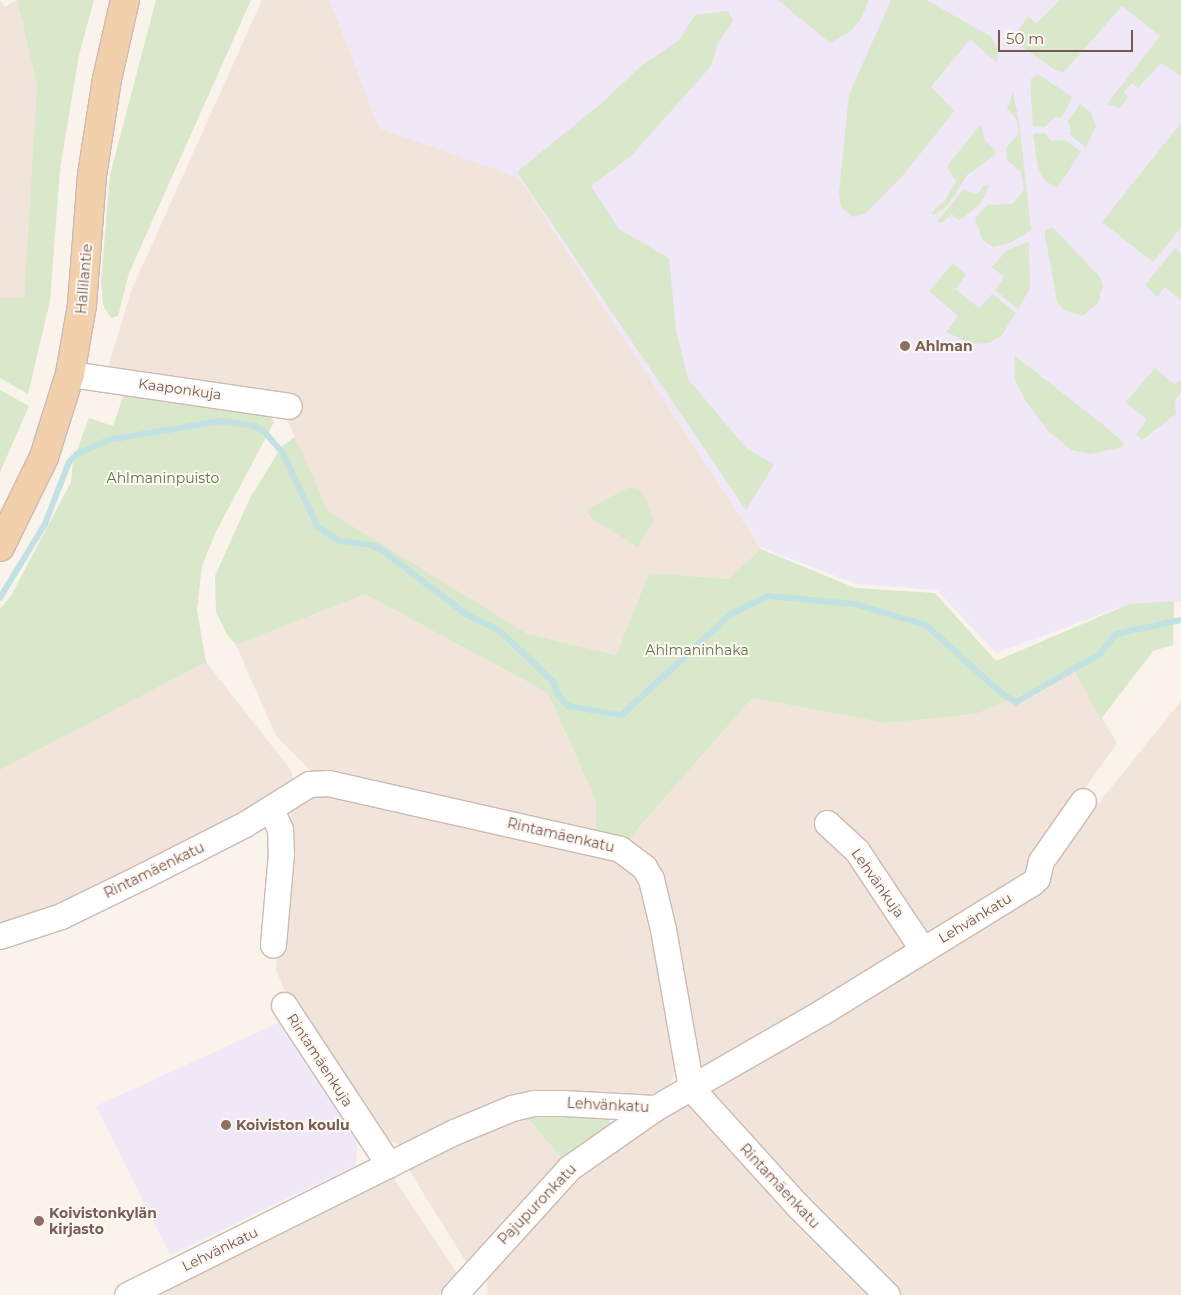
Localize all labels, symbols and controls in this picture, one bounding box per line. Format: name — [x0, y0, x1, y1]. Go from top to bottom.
scale bar — [1001, 20, 1136, 52]
text: 50 m — [1006, 29, 1044, 48]
street label: Hallilantie — [73, 243, 95, 315]
place label: Ahlman — [915, 338, 973, 354]
marker: Ahlman — [899, 340, 911, 352]
street label: Kaaponkuja — [137, 375, 223, 403]
park label: Ahlmaninpuisto — [107, 470, 219, 486]
park label: Ahlmaninhaka — [645, 642, 749, 658]
street label: Rintamäenkatu — [506, 814, 616, 856]
street label: Rintamäenkatu — [101, 838, 207, 902]
street label: Lehvänkuja — [848, 845, 908, 921]
street label: Lehvänkatu — [935, 890, 1015, 946]
street label: Rintamäenkuja — [284, 1010, 356, 1110]
street label: Lehvänkatu — [566, 1094, 650, 1116]
place label: Koiviston koulu — [236, 1117, 350, 1133]
marker: Koiviston koulu — [220, 1119, 232, 1131]
street label: Rintamäenkatu — [736, 1140, 824, 1232]
street label: Pajupuronkatu — [494, 1160, 580, 1248]
place label: Koivistonkylän kirjasto — [49, 1205, 157, 1238]
marker: Koivistonkylän kirjasto — [33, 1215, 45, 1227]
street label: Lehvänkatu — [179, 1223, 261, 1275]

